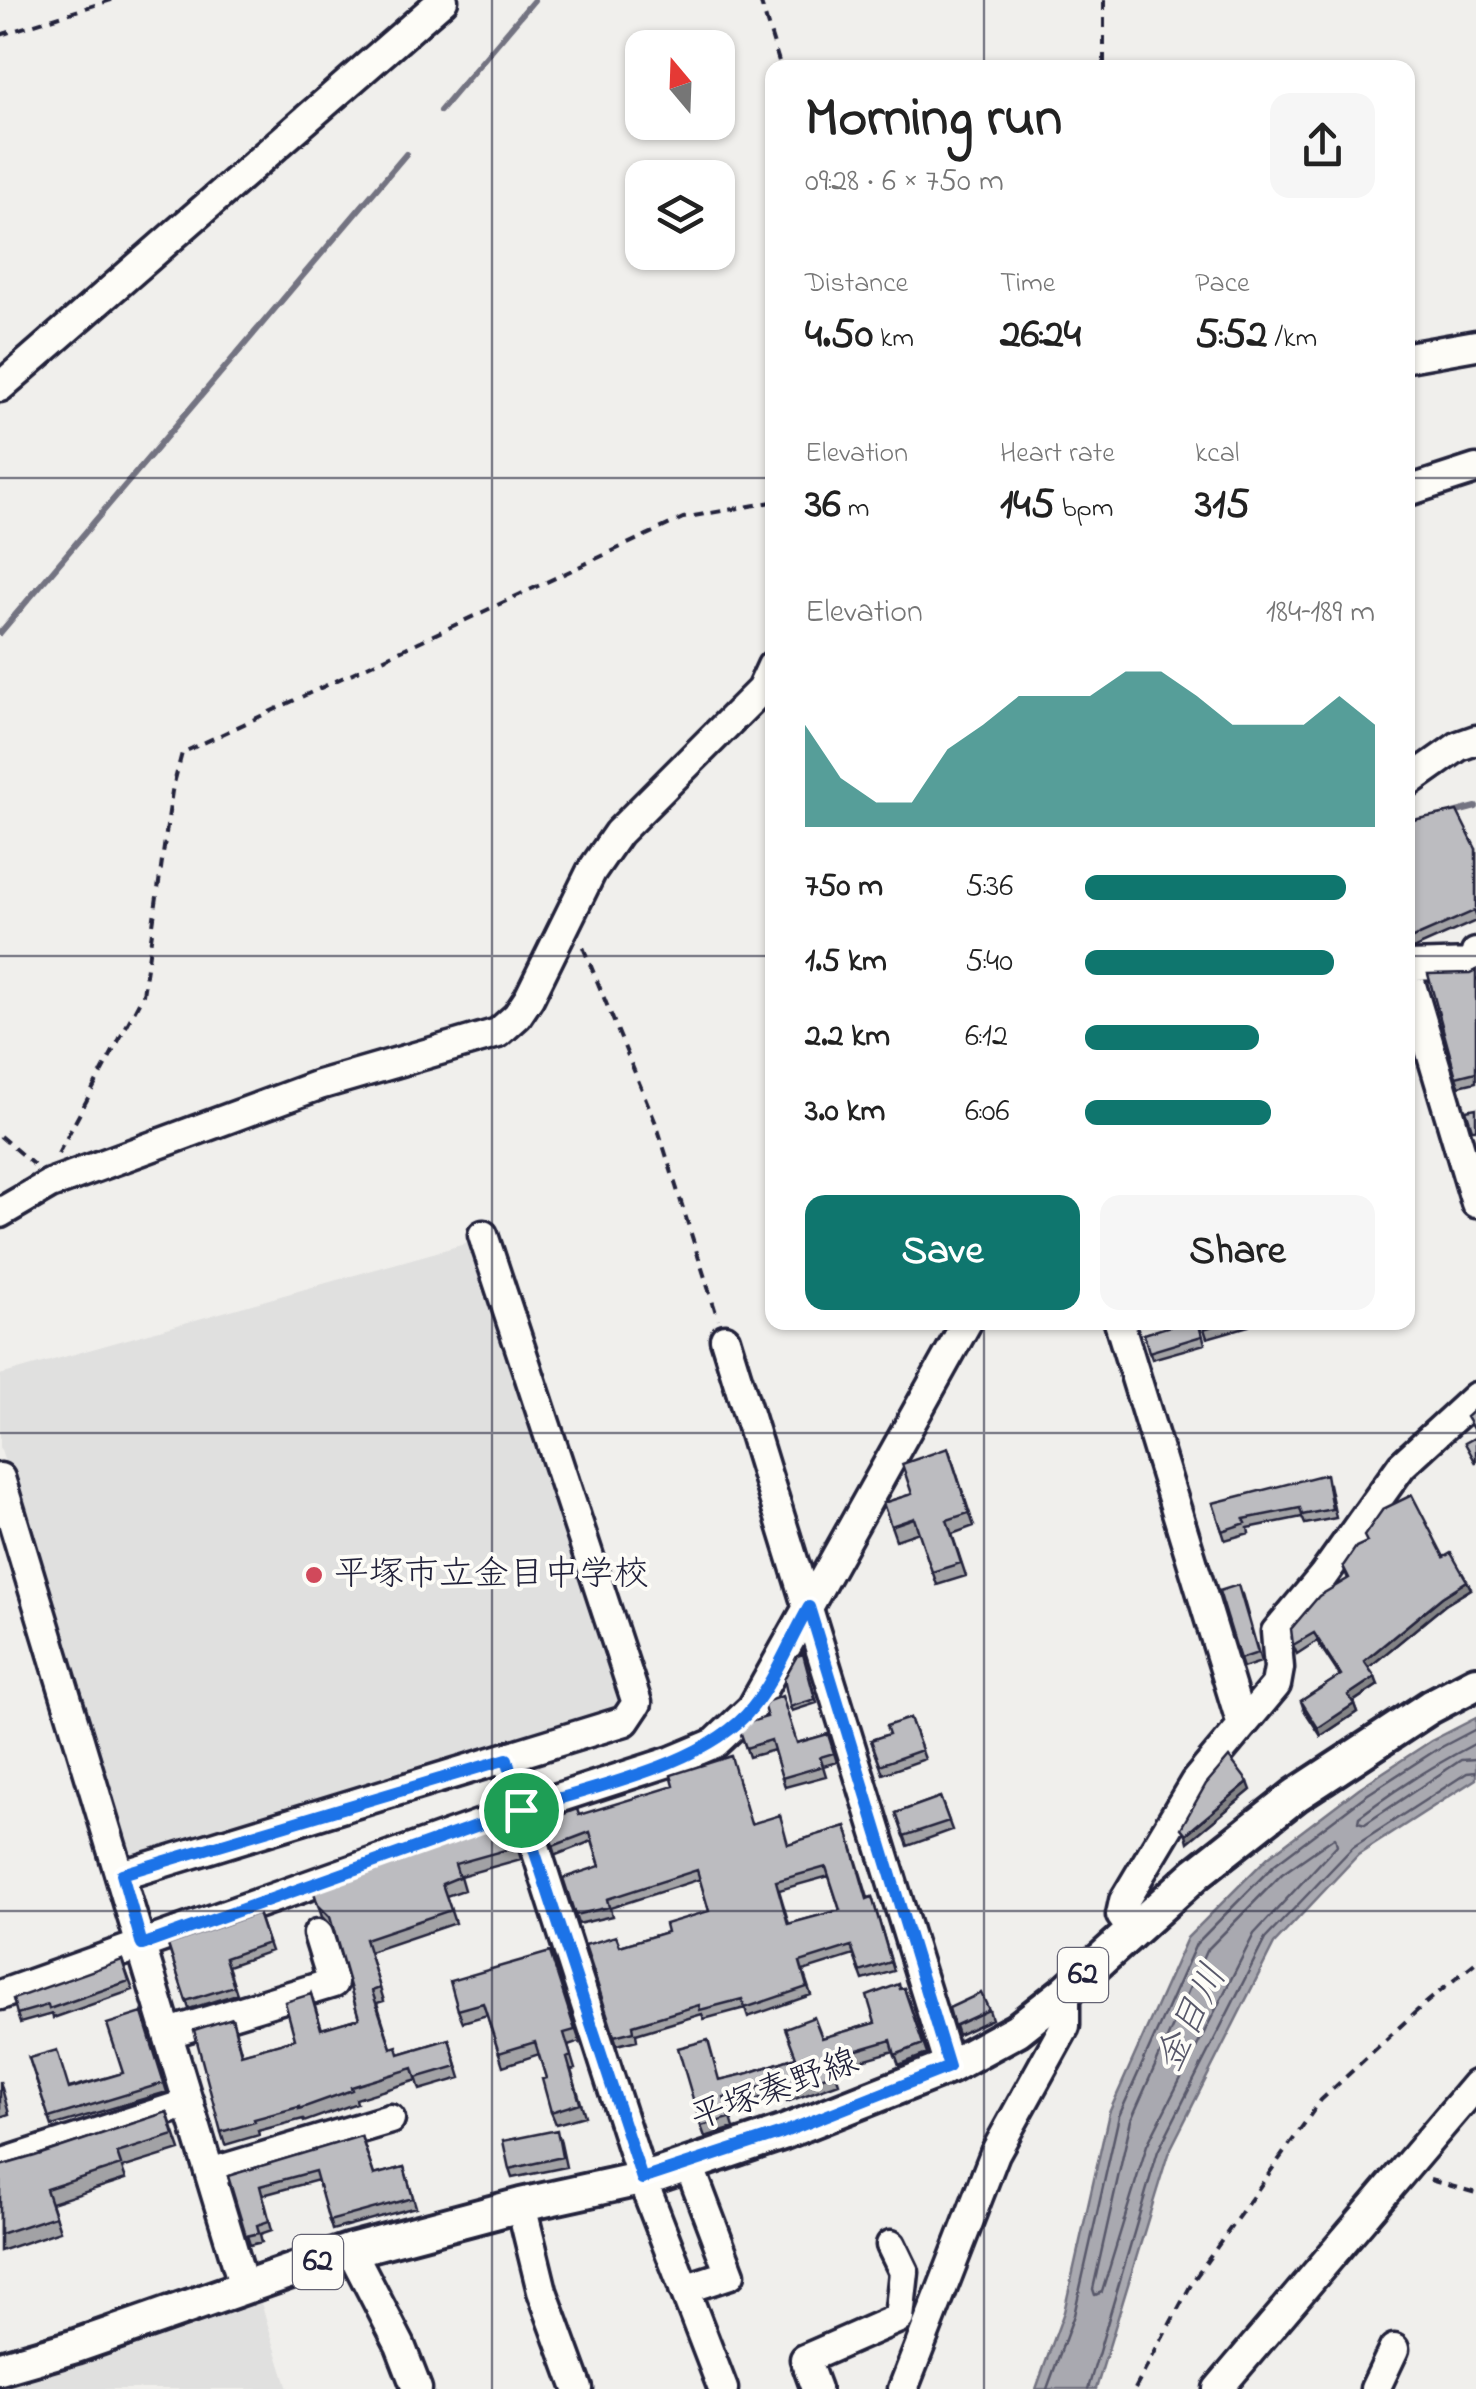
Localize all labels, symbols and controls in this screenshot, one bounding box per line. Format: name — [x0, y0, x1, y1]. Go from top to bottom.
north arrow — [625, 30, 735, 140]
map controls — [625, 30, 735, 270]
text: Morning run — [805, 81, 1062, 161]
button: share — [1270, 93, 1375, 198]
text: 09:28 · 6 × 750 m — [805, 159, 1004, 206]
button: layers — [625, 160, 735, 270]
text: Distance — [805, 264, 908, 305]
text: Time — [1000, 264, 1055, 305]
text: Pace — [1195, 264, 1250, 305]
text: 4.50 — [805, 305, 873, 366]
text: 26:24 — [1000, 305, 1081, 366]
text: 5:52 — [1195, 305, 1268, 366]
text: km — [873, 319, 914, 360]
text: /km — [1268, 319, 1317, 360]
text: Elevation — [805, 434, 908, 475]
text: Heart rate — [1000, 434, 1115, 475]
text: kcal — [1195, 434, 1240, 475]
text: 36 — [805, 475, 841, 536]
text: 145 — [1000, 475, 1055, 536]
text: 315 — [1195, 475, 1250, 536]
text: m — [841, 489, 870, 530]
text: bpm — [1055, 489, 1113, 530]
text: Elevation — [805, 590, 923, 637]
text: 184–189 m — [1266, 590, 1375, 637]
text: 750 m — [805, 864, 883, 911]
text: 5:36 — [965, 864, 1013, 911]
text: 1.5 km — [805, 939, 887, 986]
text: 5:40 — [965, 939, 1013, 986]
text: 2.2 km — [805, 1014, 890, 1061]
text: 6:12 — [965, 1014, 1008, 1061]
text: 3.0 km — [805, 1089, 885, 1136]
text: 6:06 — [965, 1089, 1010, 1136]
button: Save — [805, 1195, 1080, 1310]
button: Share — [1100, 1195, 1375, 1310]
place label: 平塚市立金目中学校 — [334, 1550, 649, 1601]
marker: 平塚市立金目中学校 — [303, 1564, 325, 1586]
pin — [479, 1768, 564, 1853]
icon: arrive — [494, 1783, 549, 1838]
road number: 62 — [1058, 1948, 1108, 2002]
water label: 金目川 — [1143, 1955, 1243, 2083]
street label: 平塚秦野線 — [684, 2037, 866, 2145]
road number: 62 — [293, 2235, 343, 2289]

